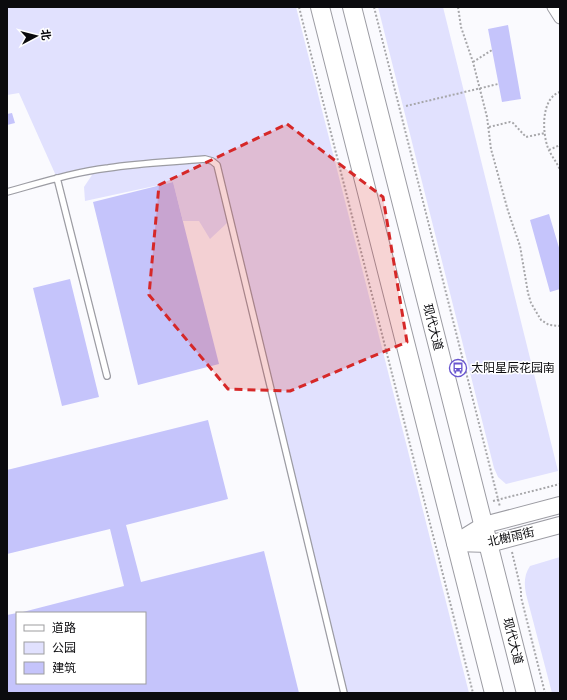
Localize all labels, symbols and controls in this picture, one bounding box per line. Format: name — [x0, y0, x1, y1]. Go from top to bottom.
north arrow — [16, 16, 56, 56]
text: 北 — [39, 28, 54, 41]
street label: 现代大道 — [420, 302, 447, 352]
bus stop icon: 太阳星辰花园南 — [448, 358, 468, 378]
place label: 太阳星辰花园南 — [471, 360, 555, 375]
street label: 北榭雨街 — [486, 524, 536, 549]
legend — [16, 612, 146, 684]
street label: 现代大道 — [500, 616, 527, 666]
text: 道路 — [52, 620, 76, 635]
text: 公园 — [52, 640, 76, 655]
text: 建筑 — [52, 660, 76, 675]

